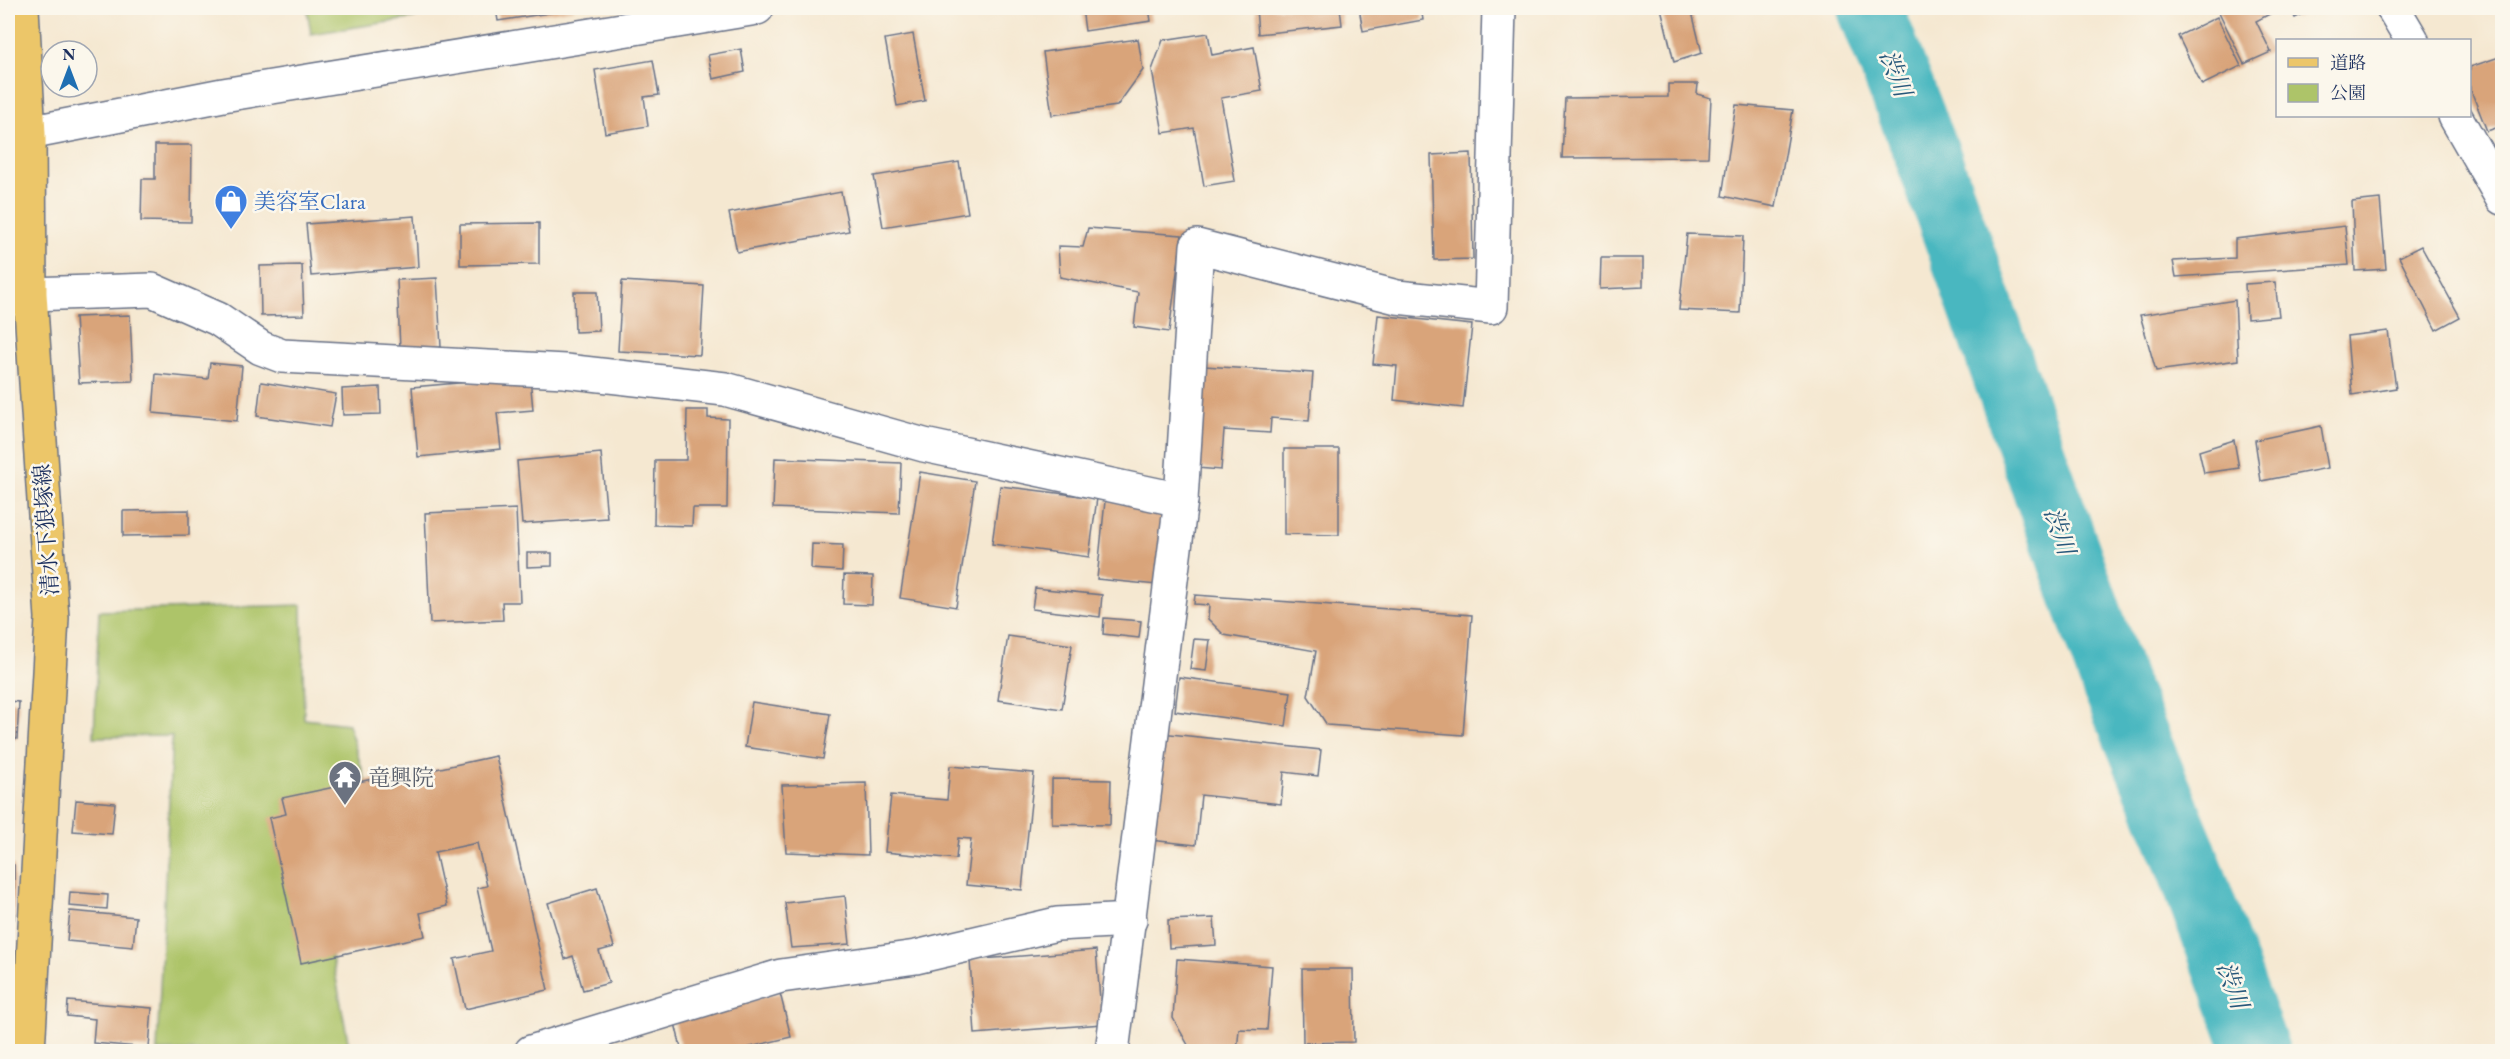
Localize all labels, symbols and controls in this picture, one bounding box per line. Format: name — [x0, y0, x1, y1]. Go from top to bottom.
north arrow — [39, 39, 99, 99]
legend — [2276, 39, 2471, 117]
text: N — [63, 44, 76, 65]
water label: 渋川 — [1873, 45, 1920, 104]
text: 道路 — [2330, 51, 2366, 74]
text: 公園 — [2330, 81, 2366, 104]
shop icon: 美容室Clara — [213, 183, 249, 230]
place label: 美容室Clara — [254, 187, 366, 216]
street label: 清水下狼塚線 — [27, 463, 65, 597]
water label: 渋川 — [2038, 503, 2083, 562]
temple icon: 竜興院 — [327, 759, 363, 806]
place label: 竜興院 — [368, 763, 434, 792]
water label: 渋川 — [2210, 957, 2257, 1016]

